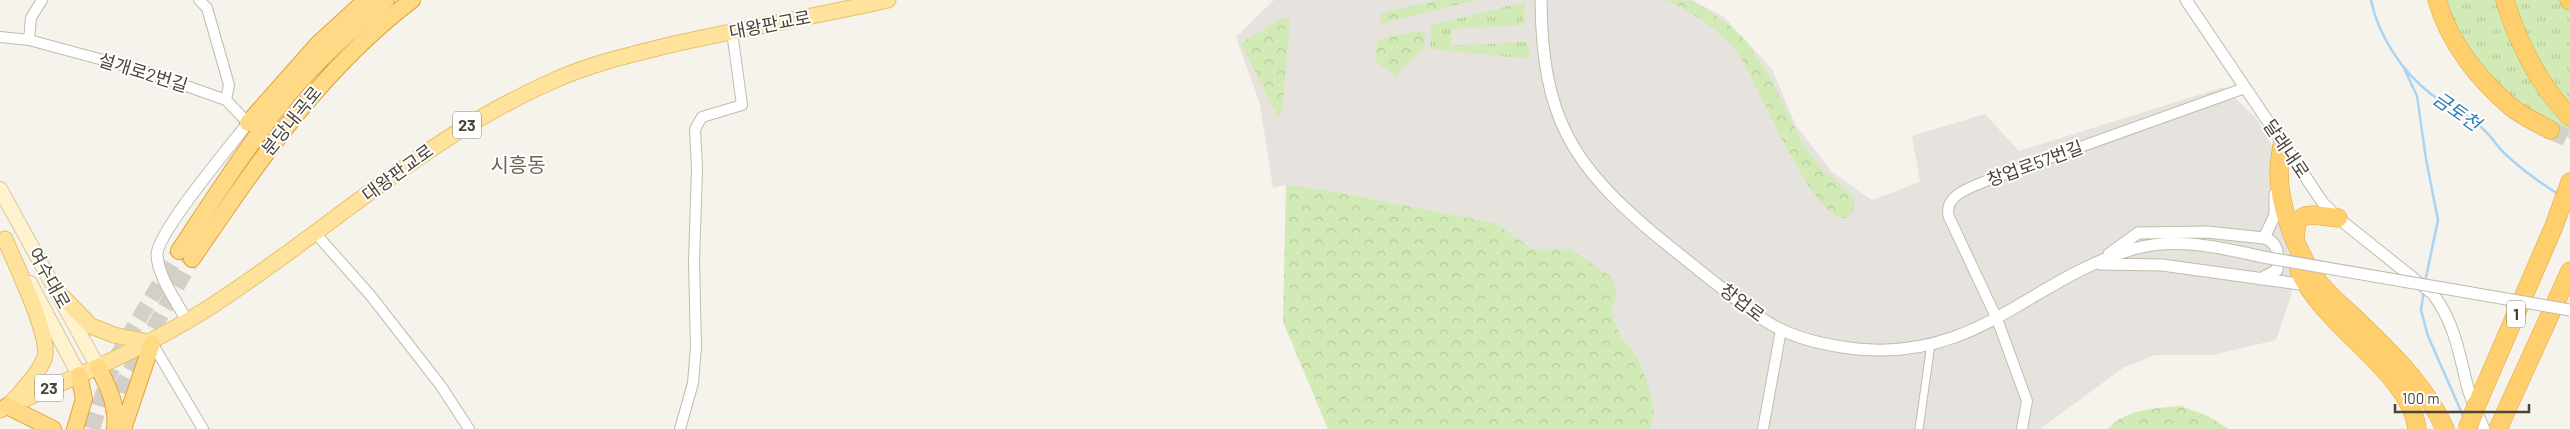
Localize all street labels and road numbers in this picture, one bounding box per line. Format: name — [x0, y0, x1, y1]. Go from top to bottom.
street label: 대왕판교로 — [727, 5, 813, 43]
street label: 설개로2번길 — [96, 48, 191, 96]
street label: 분당내곡로 — [257, 81, 326, 159]
road number: 23 — [453, 112, 481, 138]
street label: 달래내로 — [2259, 115, 2314, 182]
street label: 창업로57번길 — [1984, 136, 2086, 191]
street label: 대왕판교로 — [357, 139, 437, 205]
street label: 여수대로 — [24, 243, 76, 312]
street label: 창업로 — [1716, 278, 1769, 326]
road number: 1 — [2507, 300, 2525, 328]
road number: 23 — [35, 374, 63, 402]

